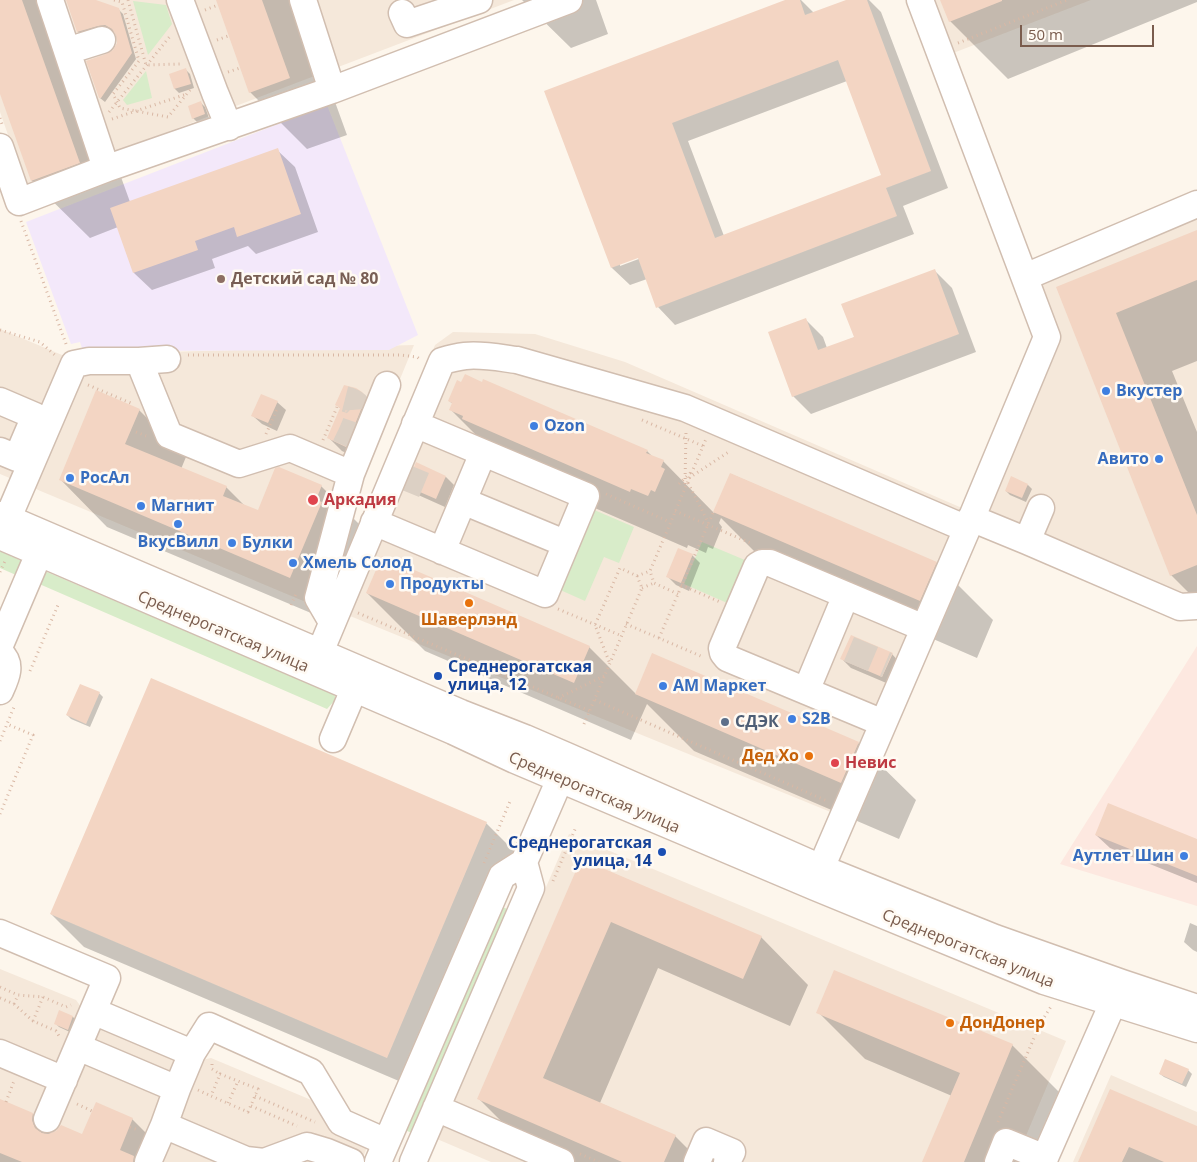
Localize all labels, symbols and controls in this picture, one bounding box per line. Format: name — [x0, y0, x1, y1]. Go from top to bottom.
scale bar — [1022, 15, 1156, 47]
text: 50 m — [1028, 24, 1063, 44]
place label: Детский сад № 80 — [231, 269, 378, 289]
marker: Детский сад № 80 — [215, 273, 227, 285]
place label: Вкустер — [1116, 381, 1182, 401]
marker: Вкустер — [1100, 385, 1112, 397]
place label: Ozon — [544, 416, 585, 436]
marker: Ozon — [528, 420, 540, 432]
place label: Авито — [1098, 449, 1149, 469]
marker: Авито — [1153, 453, 1165, 465]
place label: РосАл — [80, 468, 130, 488]
marker: РосАл — [64, 472, 76, 484]
place label: Аркадия — [324, 490, 396, 510]
marker: Аркадия — [306, 493, 320, 507]
place label: Магнит — [151, 496, 214, 516]
marker: Магнит — [135, 500, 147, 512]
marker: ВкусВилл — [172, 518, 184, 530]
place label: ВкусВилл — [138, 532, 218, 552]
place label: Булки — [242, 533, 293, 553]
marker: Булки — [226, 537, 238, 549]
place label: Хмель Солод — [303, 553, 412, 573]
marker: Хмель Солод — [287, 557, 299, 569]
place label: Продукты — [400, 574, 484, 594]
marker: Продукты — [384, 578, 396, 590]
street label: Среднерогатская улица — [135, 587, 311, 677]
marker: Шаверлэнд — [463, 597, 475, 609]
place label: Шаверлэнд — [421, 610, 517, 630]
place label: Среднерогатская улица, 12 — [448, 657, 592, 695]
marker: Среднерогатская улица, 12 — [432, 670, 444, 682]
place label: АМ Маркет — [673, 676, 766, 696]
marker: АМ Маркет — [657, 680, 669, 692]
place label: S2B — [802, 709, 831, 729]
place label: СДЭК — [735, 712, 779, 732]
marker: S2B — [786, 713, 798, 725]
marker: СДЭК — [719, 716, 731, 728]
place label: Дед Хо — [742, 746, 799, 766]
street label: Среднерогатская улица — [506, 748, 682, 838]
marker: Дед Хо — [803, 750, 815, 762]
place label: Невис — [845, 753, 897, 773]
marker: Невис — [829, 757, 841, 769]
place label: Среднерогатская улица, 14 — [508, 833, 652, 871]
marker: Среднерогатская улица, 14 — [656, 846, 668, 858]
place label: Аутлет Шин — [1073, 846, 1174, 866]
marker: Аутлет Шин — [1178, 850, 1190, 862]
street label: Среднерогатская улица — [879, 906, 1057, 992]
place label: ДонДонер — [960, 1013, 1045, 1033]
marker: ДонДонер — [944, 1017, 956, 1029]

